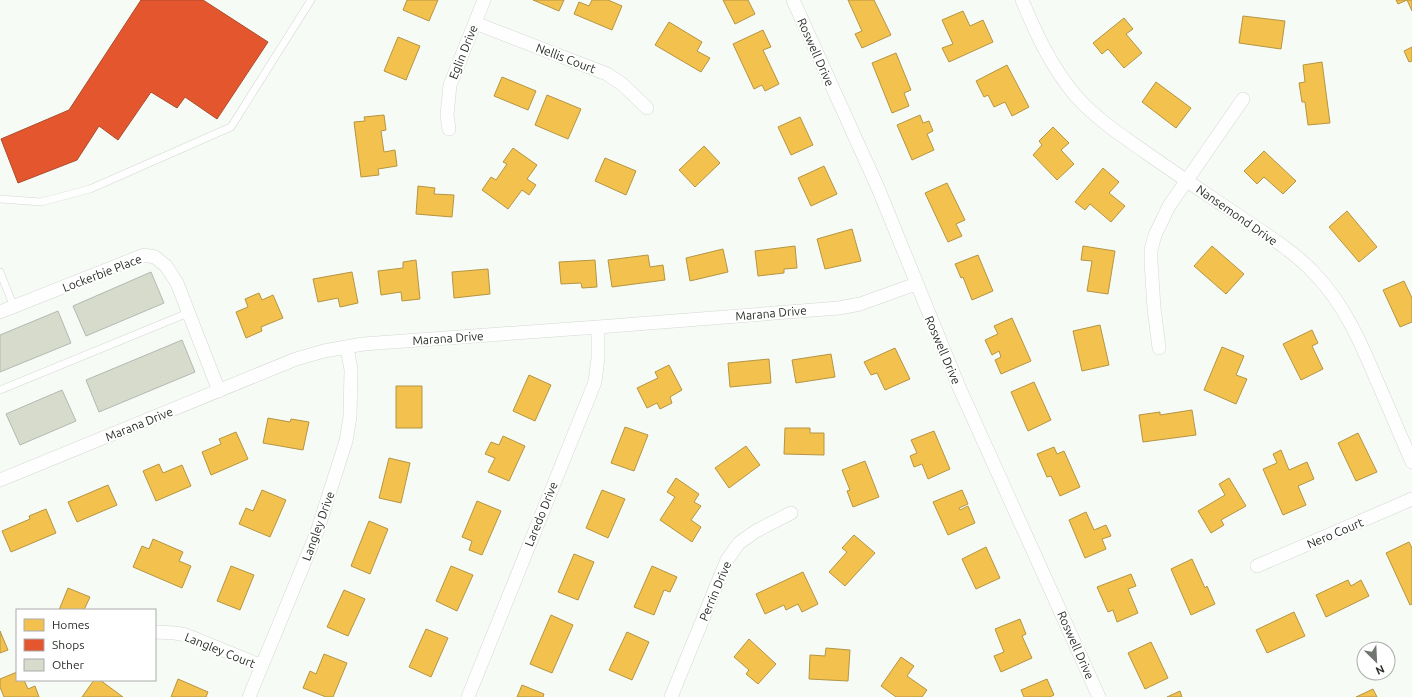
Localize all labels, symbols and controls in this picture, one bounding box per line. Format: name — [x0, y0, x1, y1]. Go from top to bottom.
street label: Roswell Drive — [795, 16, 837, 88]
street label: Eglin Drive — [446, 23, 480, 81]
street label: Nellis Court — [534, 41, 598, 75]
street label: Nansemond Drive — [1194, 182, 1280, 248]
street label: Lockerbie Place — [61, 252, 143, 294]
street label: Marana Drive — [735, 303, 807, 323]
street label: Roswell Drive — [923, 314, 963, 386]
street label: Marana Drive — [412, 329, 484, 347]
street label: Marana Drive — [103, 405, 175, 443]
street label: Laredo Drive — [522, 480, 560, 548]
street label: Langley Drive — [299, 490, 337, 562]
street label: Nero Court — [1305, 515, 1365, 551]
street label: Perrin Drive — [697, 559, 733, 623]
legend — [16, 609, 156, 681]
street label: Roswell Drive — [1055, 609, 1097, 681]
text: Homes — [52, 618, 90, 631]
street label: Langley Court — [183, 630, 257, 670]
text: Shops — [52, 638, 84, 651]
north arrow — [1356, 641, 1396, 681]
text: Other — [52, 658, 85, 671]
text: N — [1374, 663, 1386, 677]

